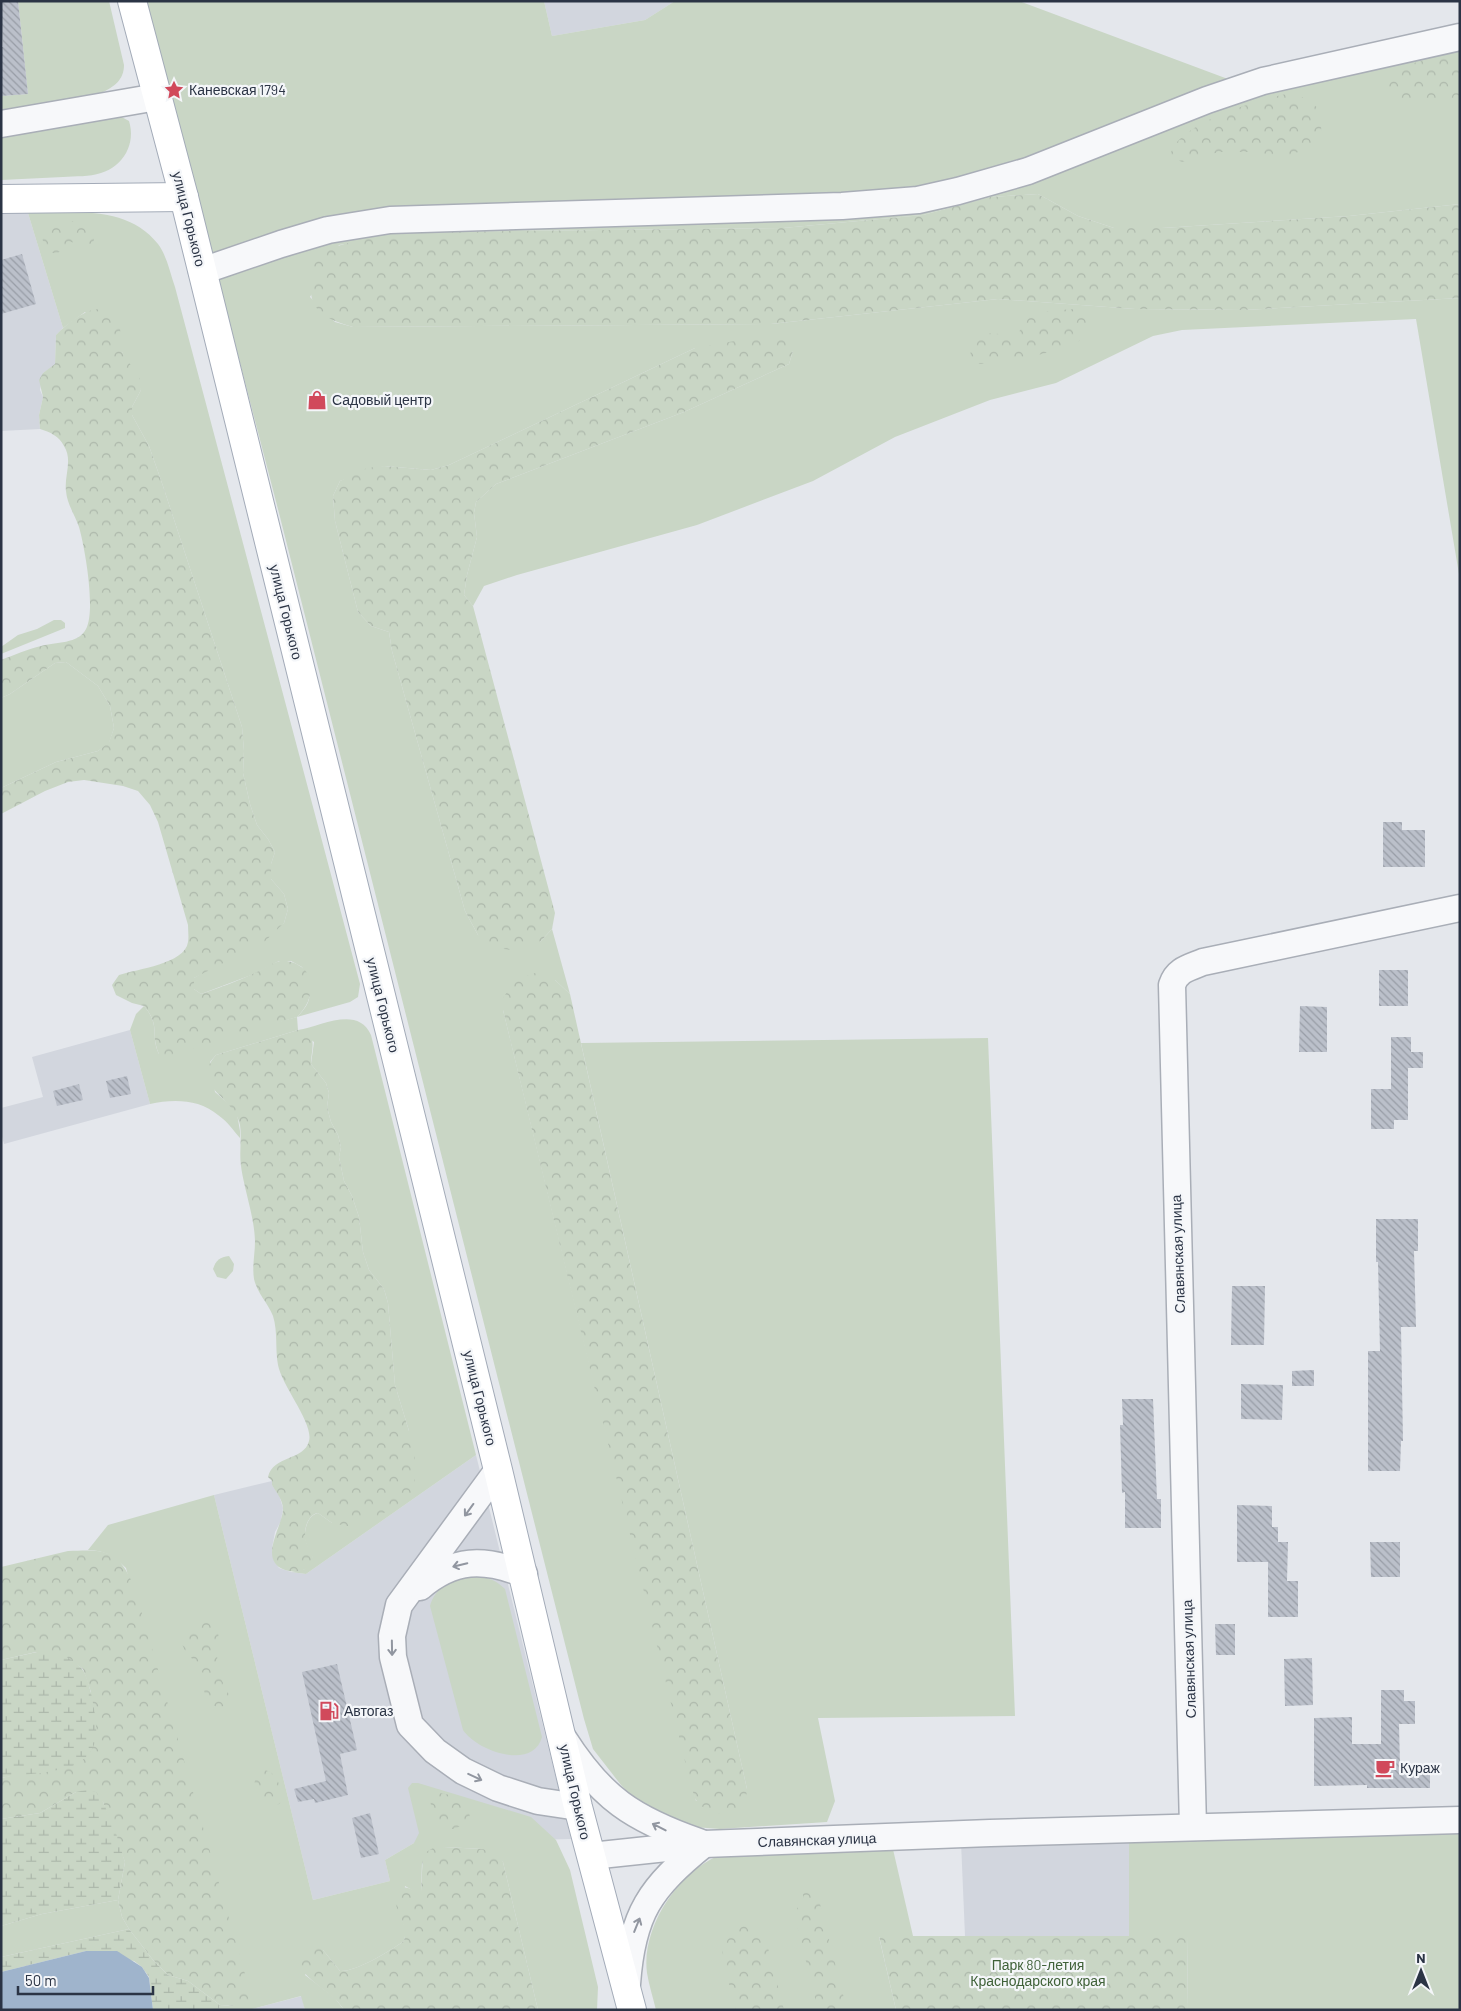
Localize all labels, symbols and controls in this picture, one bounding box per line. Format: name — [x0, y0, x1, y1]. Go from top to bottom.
place icon: Каневская 1794 — [163, 79, 185, 101]
place label: Каневская 1794 — [189, 81, 286, 98]
street label: улица Горького — [169, 170, 210, 268]
shop icon: Садовый центр — [306, 389, 328, 411]
place label: Садовый центр — [332, 391, 432, 408]
street label: улица Горького — [266, 563, 307, 661]
street label: улица Горького — [363, 956, 404, 1054]
street label: Славянская улица — [1167, 1194, 1188, 1314]
street label: улица Горького — [460, 1349, 501, 1447]
one-way arrow — [464, 1503, 474, 1517]
one-way arrow — [452, 1561, 468, 1570]
street label: Славянская улица — [1178, 1599, 1199, 1719]
one-way arrow — [388, 1640, 397, 1656]
fuel station icon: Автогаз — [318, 1700, 340, 1722]
place label: Автогаз — [344, 1702, 393, 1719]
street label: улица Горького — [556, 1742, 595, 1841]
cafe icon: Кураж — [1374, 1757, 1396, 1779]
place label: Кураж — [1400, 1759, 1441, 1776]
one-way arrow — [467, 1772, 482, 1782]
one-way arrow — [652, 1822, 667, 1831]
street label: Славянская улица — [757, 1829, 877, 1850]
one-way arrow — [633, 1918, 642, 1933]
north arrow — [1396, 1946, 1446, 1996]
text: N — [1416, 1949, 1426, 1966]
park label: Парк 80-летия Краснодарского края — [970, 1956, 1106, 1989]
scale bar — [18, 1964, 152, 1996]
text: 50 m — [25, 1971, 57, 1989]

